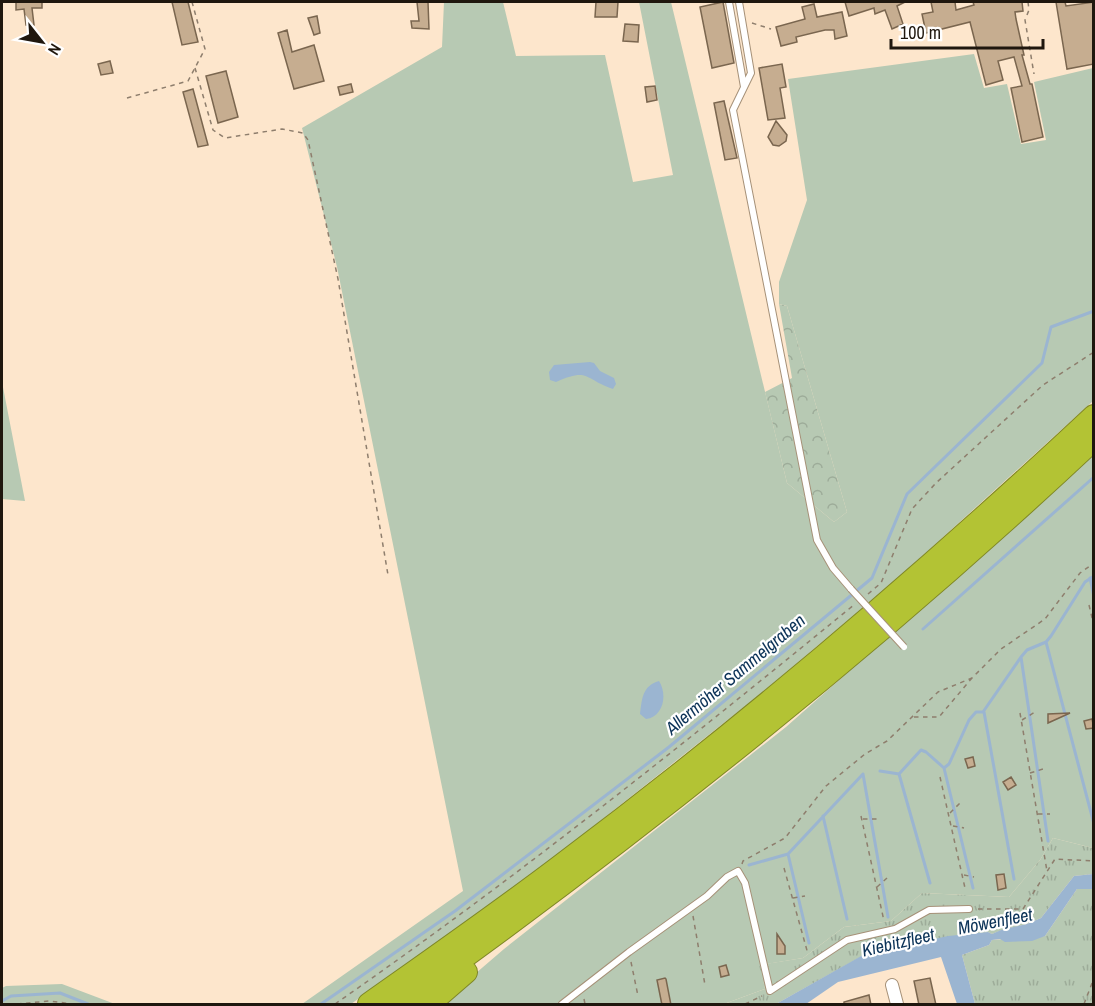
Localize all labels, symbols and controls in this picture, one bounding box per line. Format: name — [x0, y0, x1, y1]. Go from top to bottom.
north arrow — [12, 12, 72, 72]
scale bar — [891, 12, 1042, 50]
text: 100 m — [900, 20, 941, 45]
text: N — [43, 40, 67, 59]
water label: Allermöher Sammelgraben — [659, 608, 810, 741]
water label: Möwenfleet — [956, 901, 1035, 940]
water label: Kiebitzfleet — [859, 921, 938, 962]

